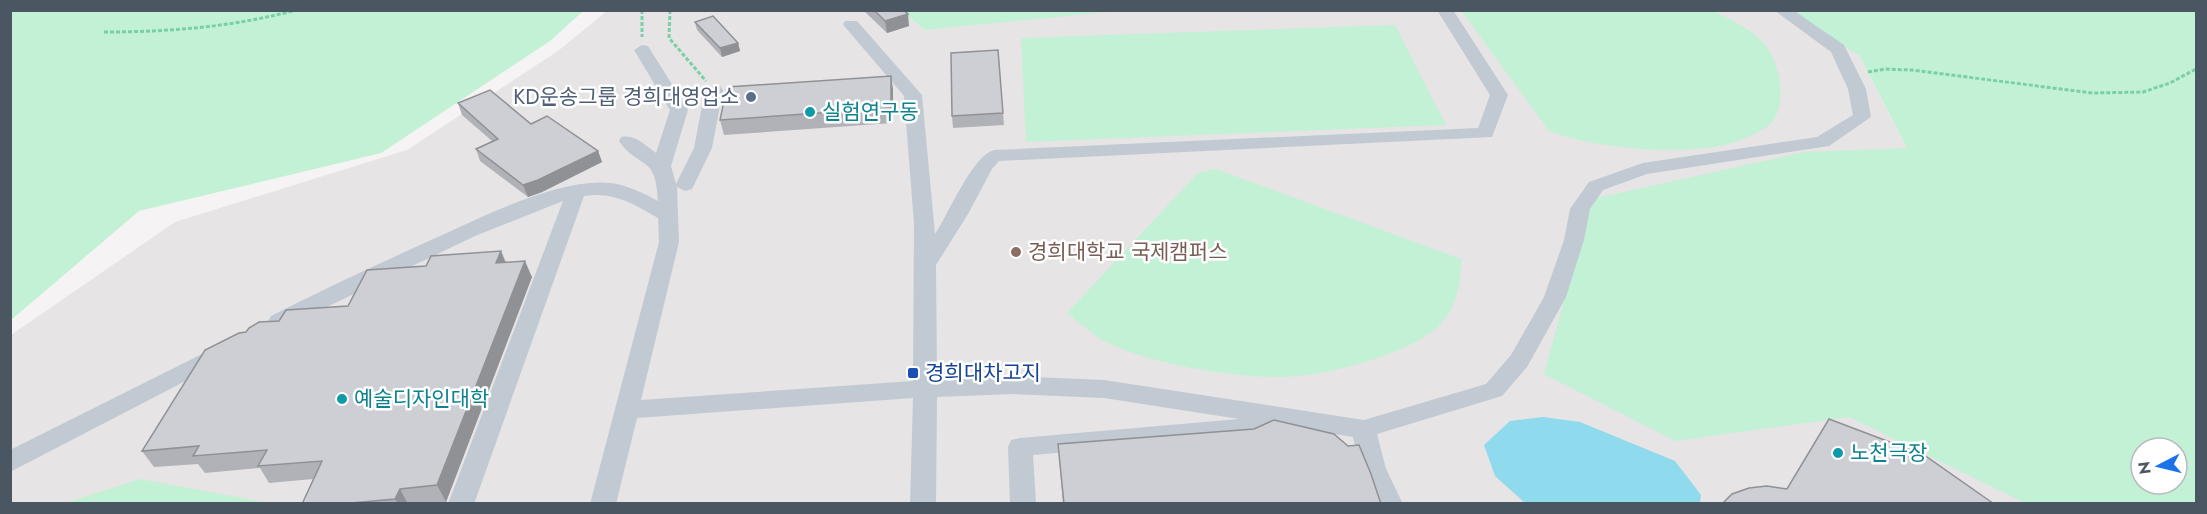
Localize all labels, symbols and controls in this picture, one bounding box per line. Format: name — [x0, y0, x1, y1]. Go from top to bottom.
place label: KD운송그룹 경희대영업소 — [513, 82, 739, 112]
marker: KD운송그룹 경희대영업소 — [744, 90, 758, 104]
place label: 실험연구동 — [822, 97, 919, 127]
marker: 실험연구동 — [803, 105, 817, 119]
place label: 경희대학교 국제캠퍼스 — [1028, 237, 1228, 267]
marker: 경희대학교 국제캠퍼스 — [1009, 245, 1023, 259]
place label: 경희대차고지 — [925, 358, 1041, 388]
marker: 경희대차고지 — [906, 366, 920, 380]
place label: 예술디자인대학 — [354, 384, 489, 414]
marker: 예술디자인대학 — [335, 392, 349, 406]
north arrow — [2129, 436, 2189, 496]
place label: 노천극장 — [1850, 438, 1927, 468]
marker: 노천극장 — [1831, 446, 1845, 460]
text: N — [2132, 460, 2157, 475]

